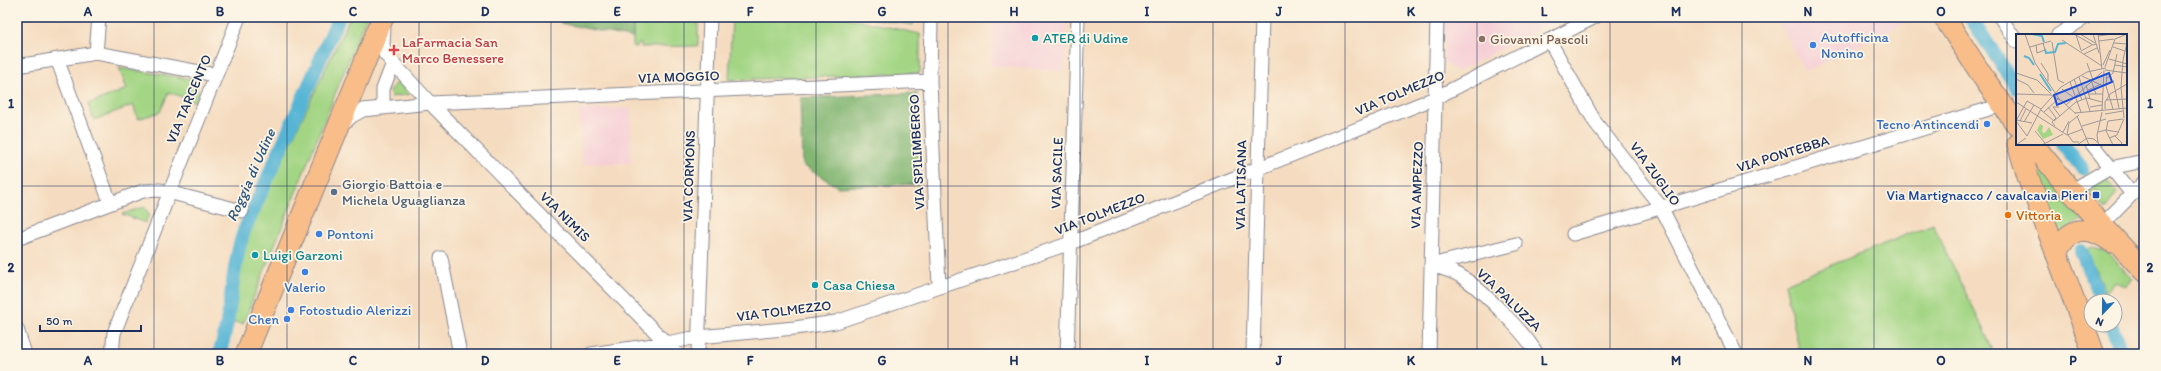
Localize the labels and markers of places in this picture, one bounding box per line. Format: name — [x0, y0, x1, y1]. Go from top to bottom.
place label: Autofficina Nonino — [1821, 29, 1890, 62]
place label: ATER di Udine — [1043, 30, 1128, 47]
place label: Giovanni Pascoli — [1490, 31, 1588, 48]
marker: ATER di Udine — [1030, 33, 1040, 43]
place label: LaFarmacia San Marco Benessere — [402, 34, 504, 67]
marker: Giovanni Pascoli — [1477, 34, 1487, 44]
marker: Autofficina Nonino — [1808, 40, 1818, 50]
marker: LaFarmacia San Marco Benessere — [389, 45, 399, 55]
place label: Tecno Antincendi — [1876, 116, 1979, 133]
marker: Tecno Antincendi — [1982, 119, 1992, 129]
place label: Giorgio Battoia e Michela Uguaglianza — [342, 176, 466, 209]
marker: Giorgio Battoia e Michela Uguaglianza — [329, 187, 339, 197]
place label: Via Martignacco / cavalcavia Pieri — [1886, 187, 2088, 204]
marker: Via Martignacco / cavalcavia Pieri — [2091, 190, 2101, 200]
place label: Vittoria — [2016, 207, 2062, 224]
marker: Vittoria — [2003, 210, 2013, 220]
place label: Pontoni — [327, 226, 374, 243]
marker: Pontoni — [314, 229, 324, 239]
place label: Luigi Garzoni — [263, 247, 342, 264]
marker: Luigi Garzoni — [250, 250, 260, 260]
marker: Valerio — [300, 267, 310, 277]
place label: Casa Chiesa — [823, 277, 895, 294]
place label: Valerio — [284, 279, 326, 296]
marker: Casa Chiesa — [810, 280, 820, 290]
place label: Fotostudio Alerizzi — [299, 302, 411, 319]
marker: Fotostudio Alerizzi — [286, 305, 296, 315]
place label: Chen — [248, 311, 280, 328]
marker: Chen — [282, 314, 292, 324]

